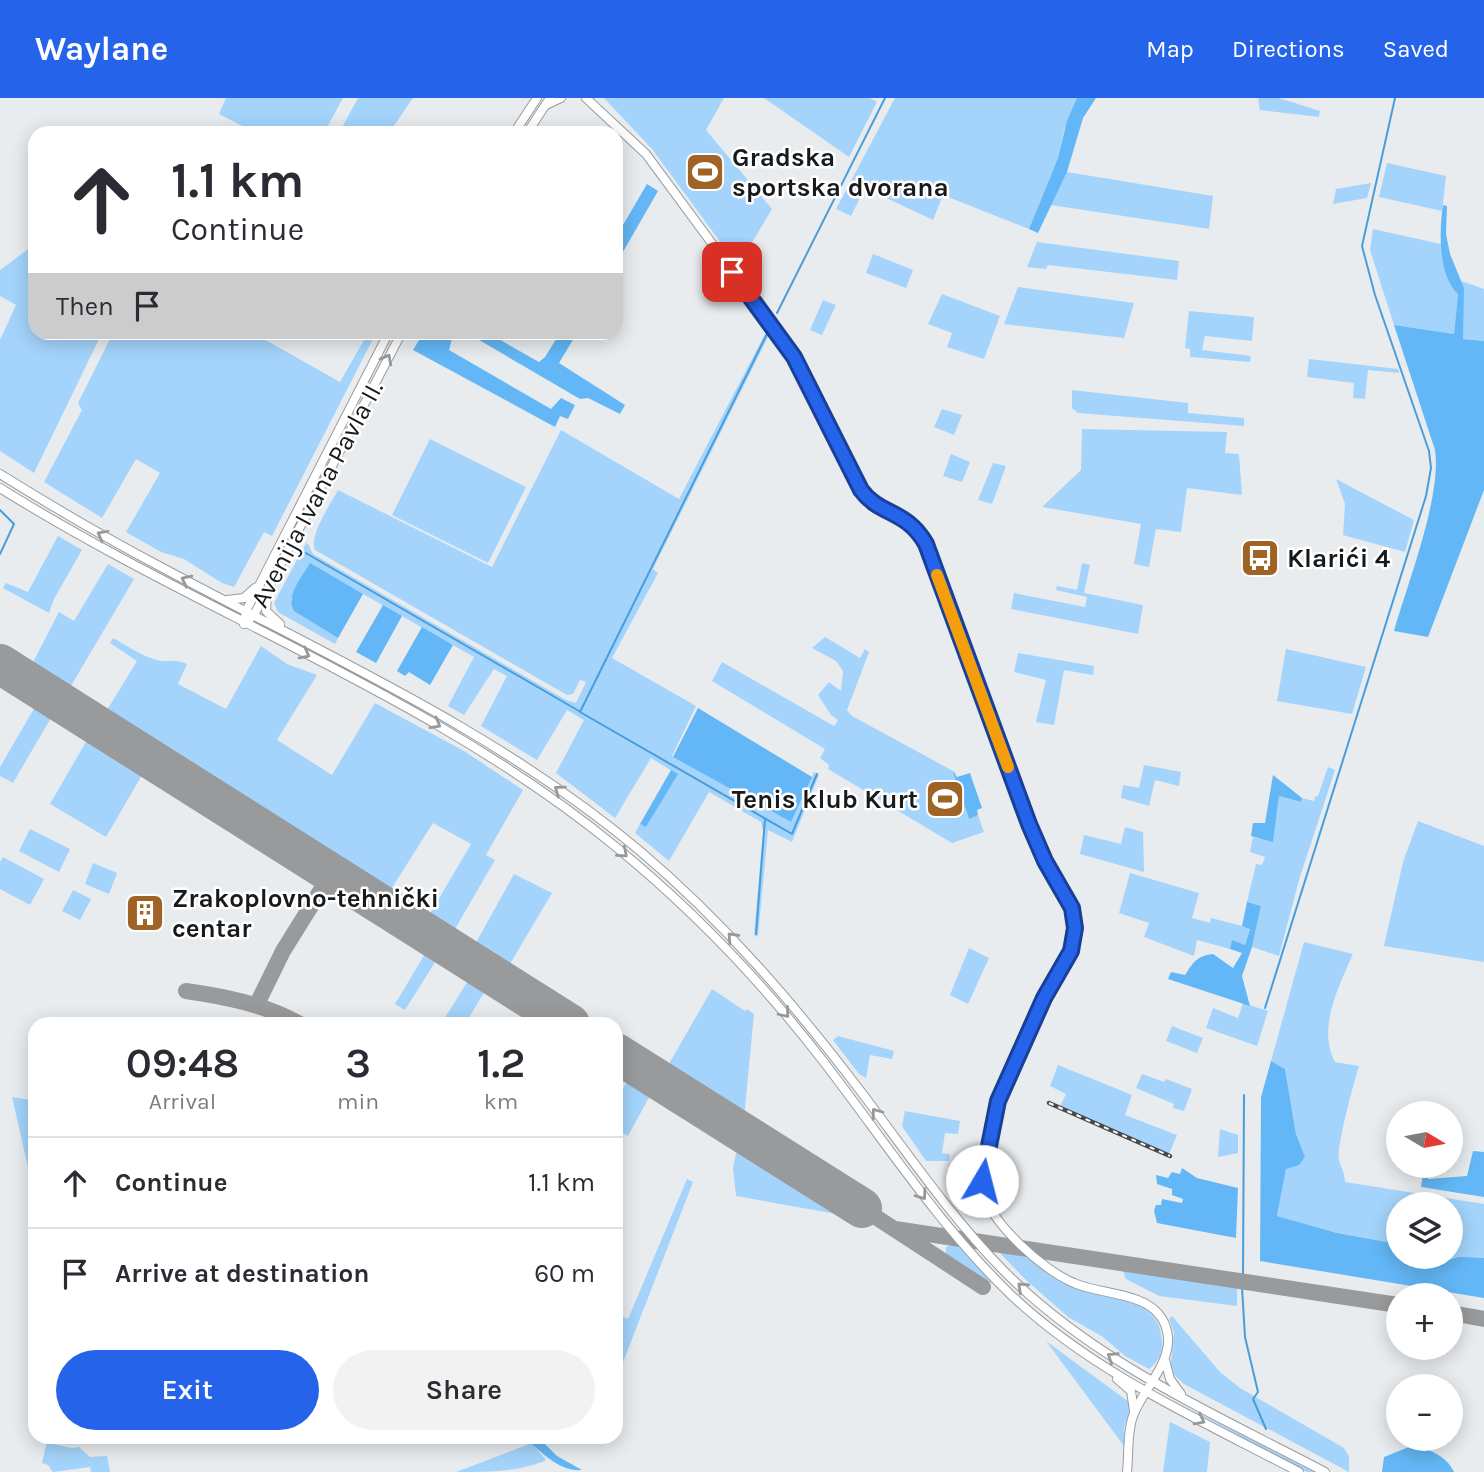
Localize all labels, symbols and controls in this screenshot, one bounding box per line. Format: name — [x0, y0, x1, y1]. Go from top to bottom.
text: Waylane — [35, 30, 168, 68]
text: Map — [1146, 35, 1194, 63]
text: Directions — [1232, 35, 1345, 63]
text: Saved — [1383, 35, 1449, 63]
place label: Gradska sportska dvorana — [732, 142, 949, 203]
sports icon: Gradska sportska dvorana — [684, 151, 726, 193]
text: 1.1 km — [171, 152, 304, 209]
icon: ahead — [56, 154, 147, 245]
text: Continue — [171, 211, 304, 248]
pin — [702, 242, 762, 302]
icon: arrive — [713, 253, 751, 291]
icon: arrive — [128, 287, 166, 325]
text: Then — [56, 291, 114, 322]
one-way arrow — [379, 354, 393, 367]
street label: Avenija Ivana Pavla II. — [244, 375, 390, 613]
one-way arrow — [97, 530, 110, 543]
bus stop icon: Klarići 4 — [1239, 537, 1281, 579]
place label: Klarići 4 — [1287, 543, 1391, 574]
one-way arrow — [181, 575, 193, 589]
one-way arrow — [298, 646, 310, 660]
one-way arrow — [429, 716, 442, 729]
sports icon: Tenis klub Kurt — [924, 778, 966, 820]
place label: Tenis klub Kurt — [732, 784, 918, 815]
one-way arrow — [554, 786, 567, 798]
one-way arrow — [615, 845, 628, 857]
place label: Zrakoplovno-tehnički centar — [172, 883, 439, 944]
building icon: Zrakoplovno-tehnički centar — [124, 892, 166, 934]
one-way arrow — [728, 932, 740, 945]
one-way arrow — [777, 1005, 789, 1018]
text: 09:48 — [126, 1038, 239, 1088]
text: 3 — [345, 1038, 371, 1088]
text: 1.2 — [477, 1038, 525, 1088]
text: Arrival — [149, 1088, 216, 1115]
text: min — [337, 1088, 379, 1115]
text: km — [484, 1088, 518, 1115]
north arrow — [1386, 1101, 1463, 1178]
map controls — [1386, 1101, 1463, 1451]
one-way arrow — [872, 1108, 885, 1121]
position arrow — [945, 1144, 1019, 1218]
icon: ahead — [56, 1164, 94, 1202]
text: Continue — [115, 1167, 227, 1198]
text: 1.1 km — [528, 1167, 595, 1198]
one-way arrow — [914, 1187, 926, 1199]
button: layers — [1386, 1192, 1463, 1269]
icon: arrive — [56, 1255, 94, 1293]
text: Arrive at destination — [115, 1258, 369, 1289]
text: 60 m — [534, 1258, 595, 1289]
one-way arrow — [1017, 1283, 1030, 1296]
button: + — [1386, 1283, 1463, 1360]
button: Exit — [56, 1350, 319, 1430]
button: Share — [333, 1350, 595, 1430]
one-way arrow — [1107, 1352, 1120, 1365]
button: − — [1386, 1374, 1463, 1451]
one-way arrow — [1192, 1411, 1205, 1425]

